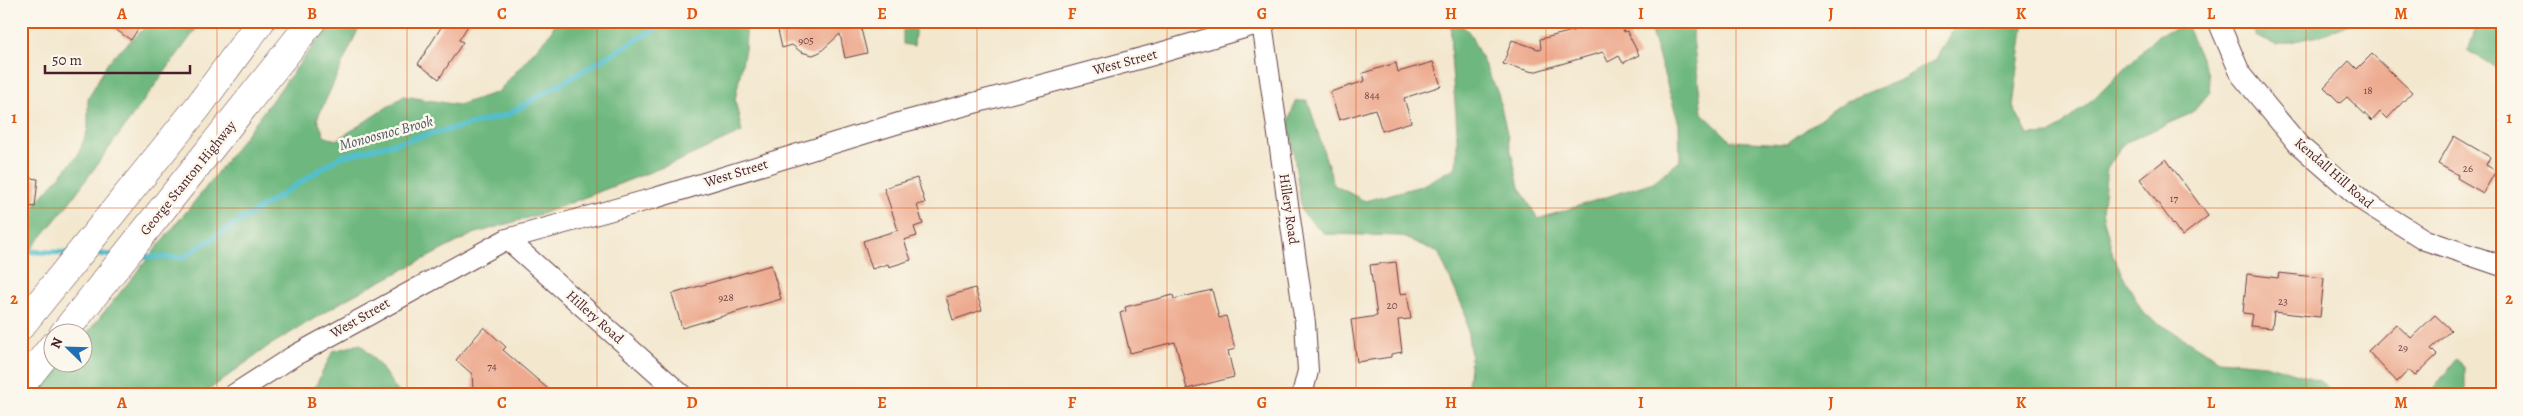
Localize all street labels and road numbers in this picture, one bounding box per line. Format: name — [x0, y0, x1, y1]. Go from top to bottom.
street label: West Street — [1090, 44, 1160, 80]
street label: George Stanton Highway — [136, 116, 241, 239]
street label: Kendall Hill Road — [2290, 133, 2378, 213]
street label: West Street — [701, 154, 771, 192]
street label: Hillery Road — [1275, 172, 1303, 246]
street label: Hillery Road — [562, 286, 628, 348]
street label: West Street — [326, 293, 394, 343]

